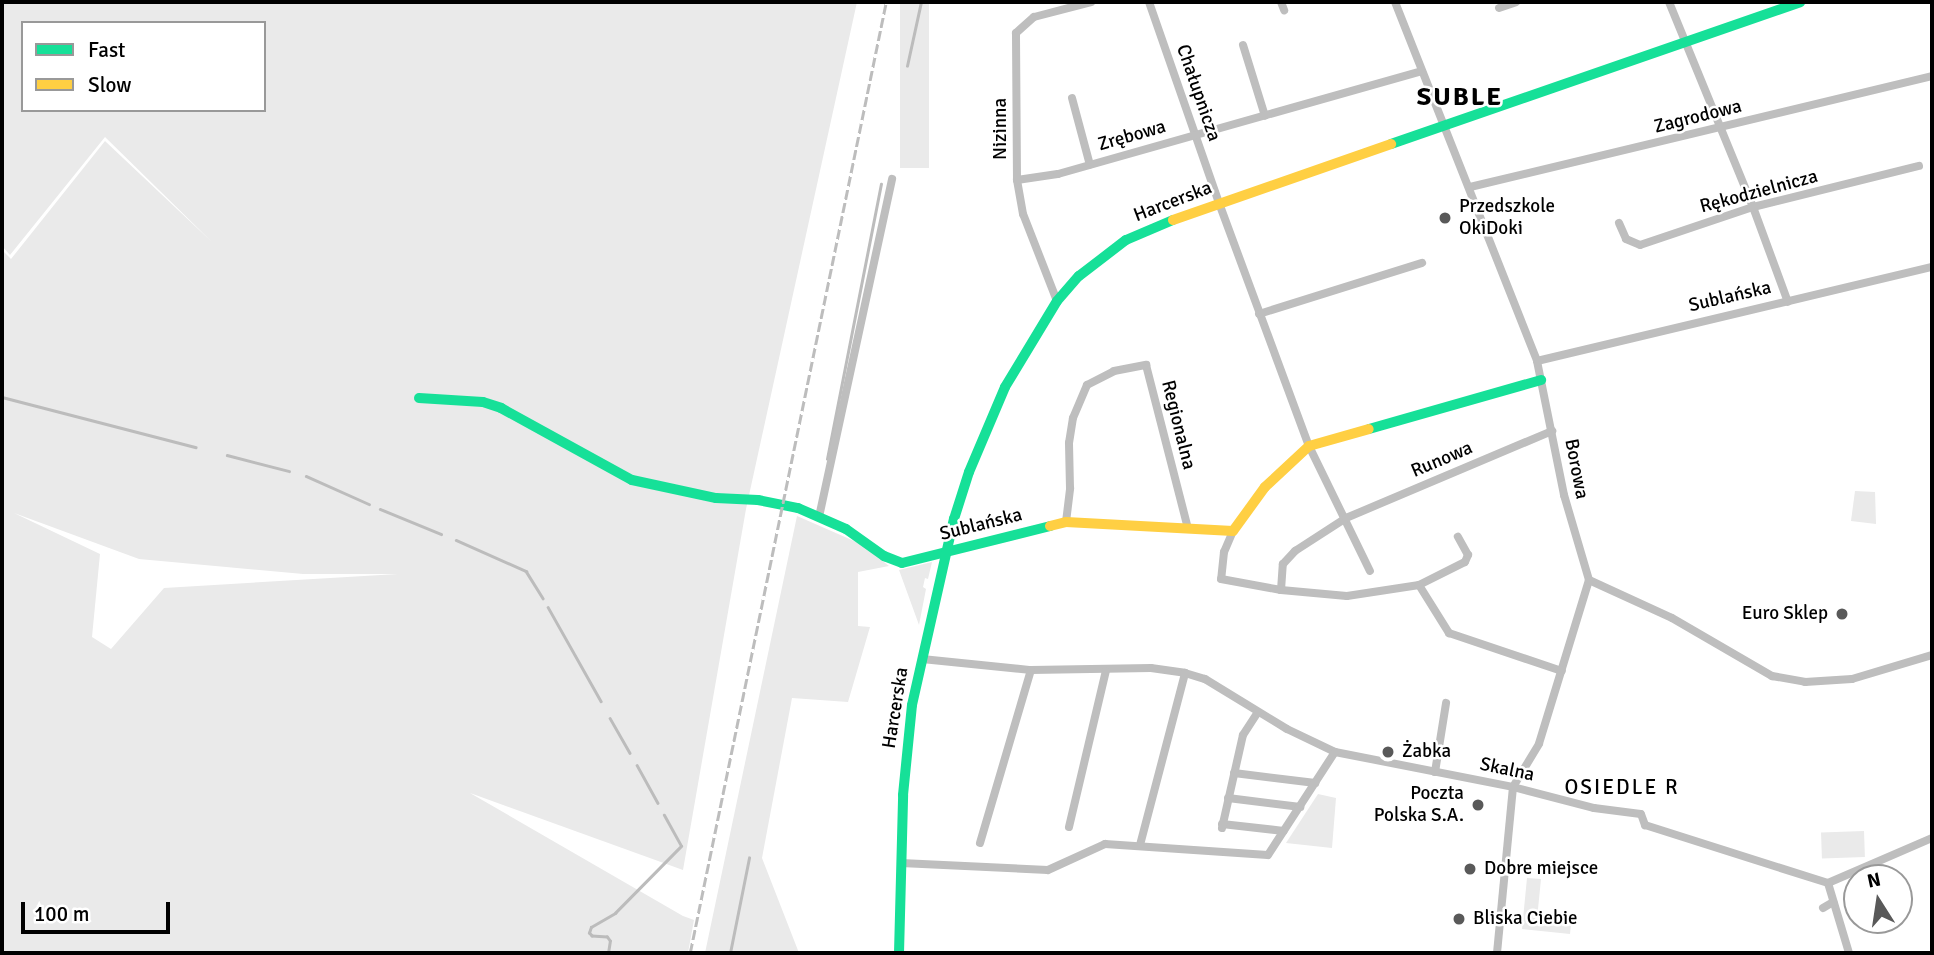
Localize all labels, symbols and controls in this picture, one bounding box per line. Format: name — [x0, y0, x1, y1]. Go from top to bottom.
legend — [21, 21, 266, 112]
text: Fast — [88, 37, 125, 63]
street label: Chałupnicza — [1171, 42, 1225, 144]
text: Slow — [88, 72, 132, 98]
district label: SUBLE — [1417, 82, 1503, 114]
street label: Zagrodowa — [1652, 95, 1744, 139]
street label: Nizinna — [990, 98, 1012, 160]
street label: Zrębowa — [1095, 115, 1169, 157]
street label: Rękodzielnicza — [1698, 165, 1820, 219]
street label: Harcerska — [1131, 177, 1215, 227]
place label: Przedszkole OkiDoki — [1459, 196, 1555, 240]
marker: Przedszkole OkiDoki — [1437, 210, 1453, 226]
street label: Sublańska — [1686, 276, 1774, 318]
street label: Regionalna — [1156, 378, 1200, 472]
street label: Runowa — [1408, 437, 1476, 483]
street label: Borowa — [1559, 437, 1593, 501]
street label: Sublańska — [937, 504, 1025, 546]
place label: Euro Sklep — [1742, 603, 1828, 625]
marker: Euro Sklep — [1834, 606, 1850, 622]
street label: Harcerska — [878, 666, 914, 750]
place label: Żabka — [1402, 741, 1451, 763]
marker: Żabka — [1380, 744, 1396, 760]
street label: Skalna — [1478, 753, 1536, 787]
district label: OSIEDLE R — [1566, 774, 1678, 800]
place label: Poczta Polska S.A. — [1374, 783, 1464, 827]
marker: Poczta Polska S.A. — [1470, 797, 1486, 813]
place label: Dobre miejsce — [1484, 858, 1598, 880]
marker: Dobre miejsce — [1462, 861, 1478, 877]
north arrow — [1843, 864, 1913, 934]
text: N — [1865, 867, 1883, 894]
scale bar — [24, 888, 173, 932]
text: 100 m — [34, 901, 89, 927]
place label: Bliska Ciebie — [1473, 908, 1578, 930]
marker: Bliska Ciebie — [1451, 911, 1467, 927]

